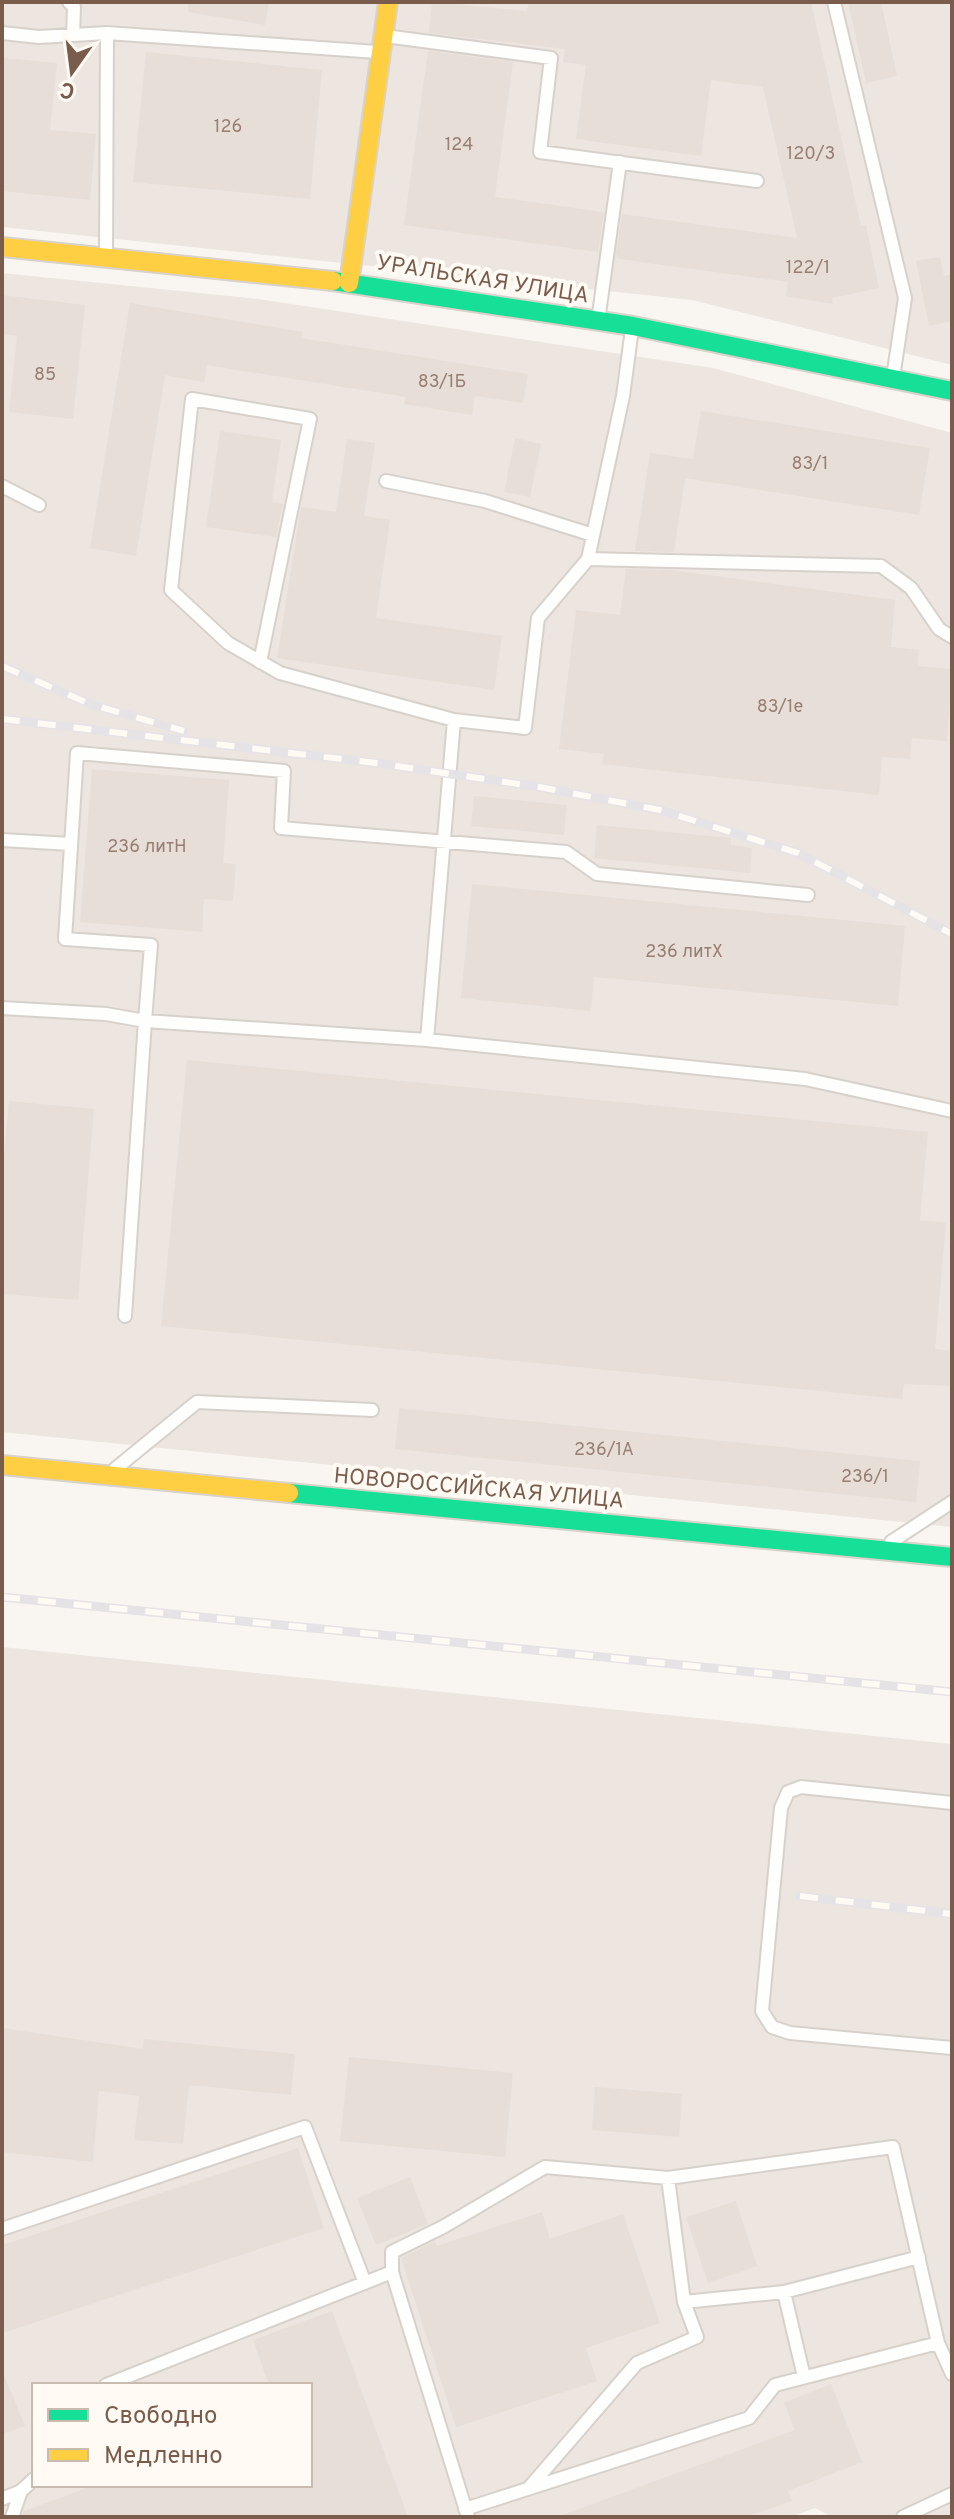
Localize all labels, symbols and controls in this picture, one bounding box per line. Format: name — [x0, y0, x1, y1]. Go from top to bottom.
north arrow — [32, 32, 112, 112]
text: С — [58, 74, 78, 104]
house number: 126 — [214, 116, 242, 139]
house number: 124 — [445, 134, 473, 157]
house number: 120/3 — [787, 143, 835, 166]
street label: УРАЛЬСКАЯ УЛИЦА — [374, 250, 591, 311]
house number: 122/1 — [786, 257, 830, 280]
house number: 85 — [34, 364, 56, 387]
house number: 83/1Б — [418, 371, 466, 394]
house number: 83/1 — [792, 453, 828, 476]
house number: 83/1е — [757, 696, 803, 719]
house number: 236 литН — [107, 836, 187, 859]
house number: 236 литХ — [645, 941, 723, 964]
house number: 236/1А — [574, 1439, 634, 1462]
street label: НОВОРОССИЙСКАЯ УЛИЦА — [333, 1460, 625, 1516]
house number: 236/1 — [841, 1466, 889, 1489]
legend — [32, 2383, 312, 2487]
text: Свободно — [104, 2402, 217, 2432]
text: Медленно — [104, 2442, 223, 2472]

